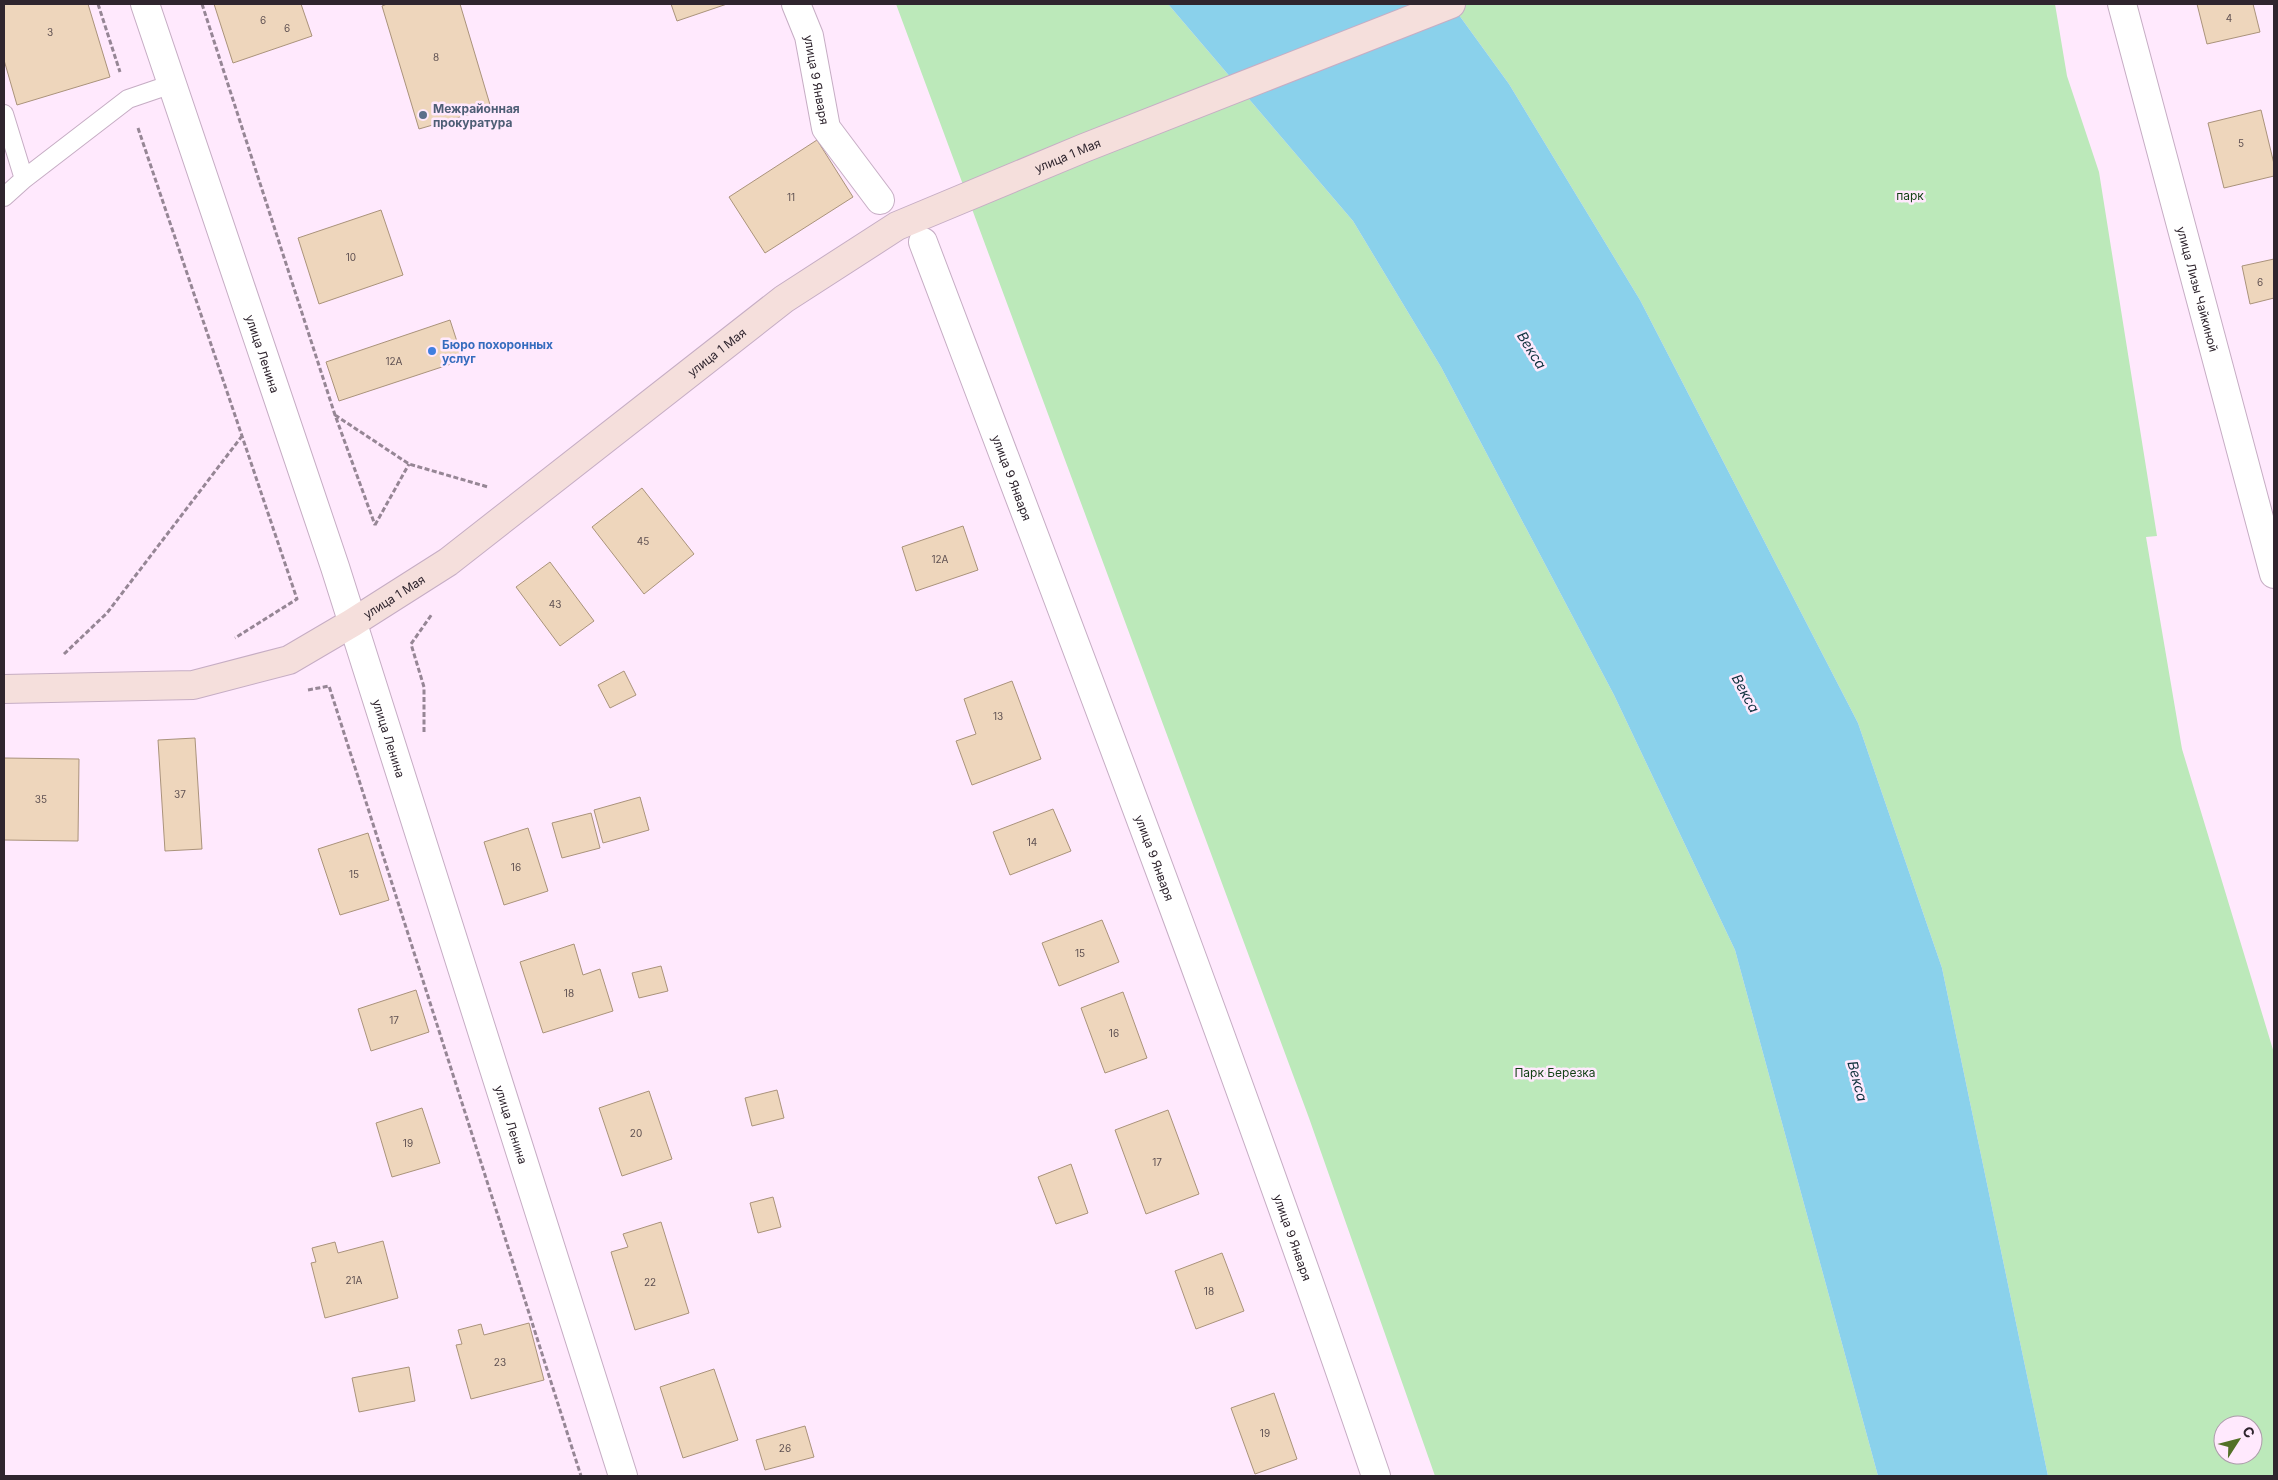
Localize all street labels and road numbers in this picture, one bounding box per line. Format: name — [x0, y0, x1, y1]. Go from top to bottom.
street label: улица 9 Января — [801, 34, 833, 126]
street label: улица 1 Мая — [1032, 135, 1103, 175]
street label: улица Лизы Чайкиной — [2174, 225, 2222, 353]
street label: улица Ленина — [243, 313, 283, 395]
street label: улица 1 Мая — [684, 324, 749, 379]
street label: улица 9 Января — [989, 432, 1035, 523]
street label: улица 1 Мая — [360, 571, 428, 621]
street label: улица Ленина — [370, 697, 409, 780]
street label: улица 9 Января — [1132, 813, 1178, 903]
street label: улица Ленина — [492, 1083, 531, 1166]
street label: улица 9 Января — [1271, 1192, 1315, 1283]

